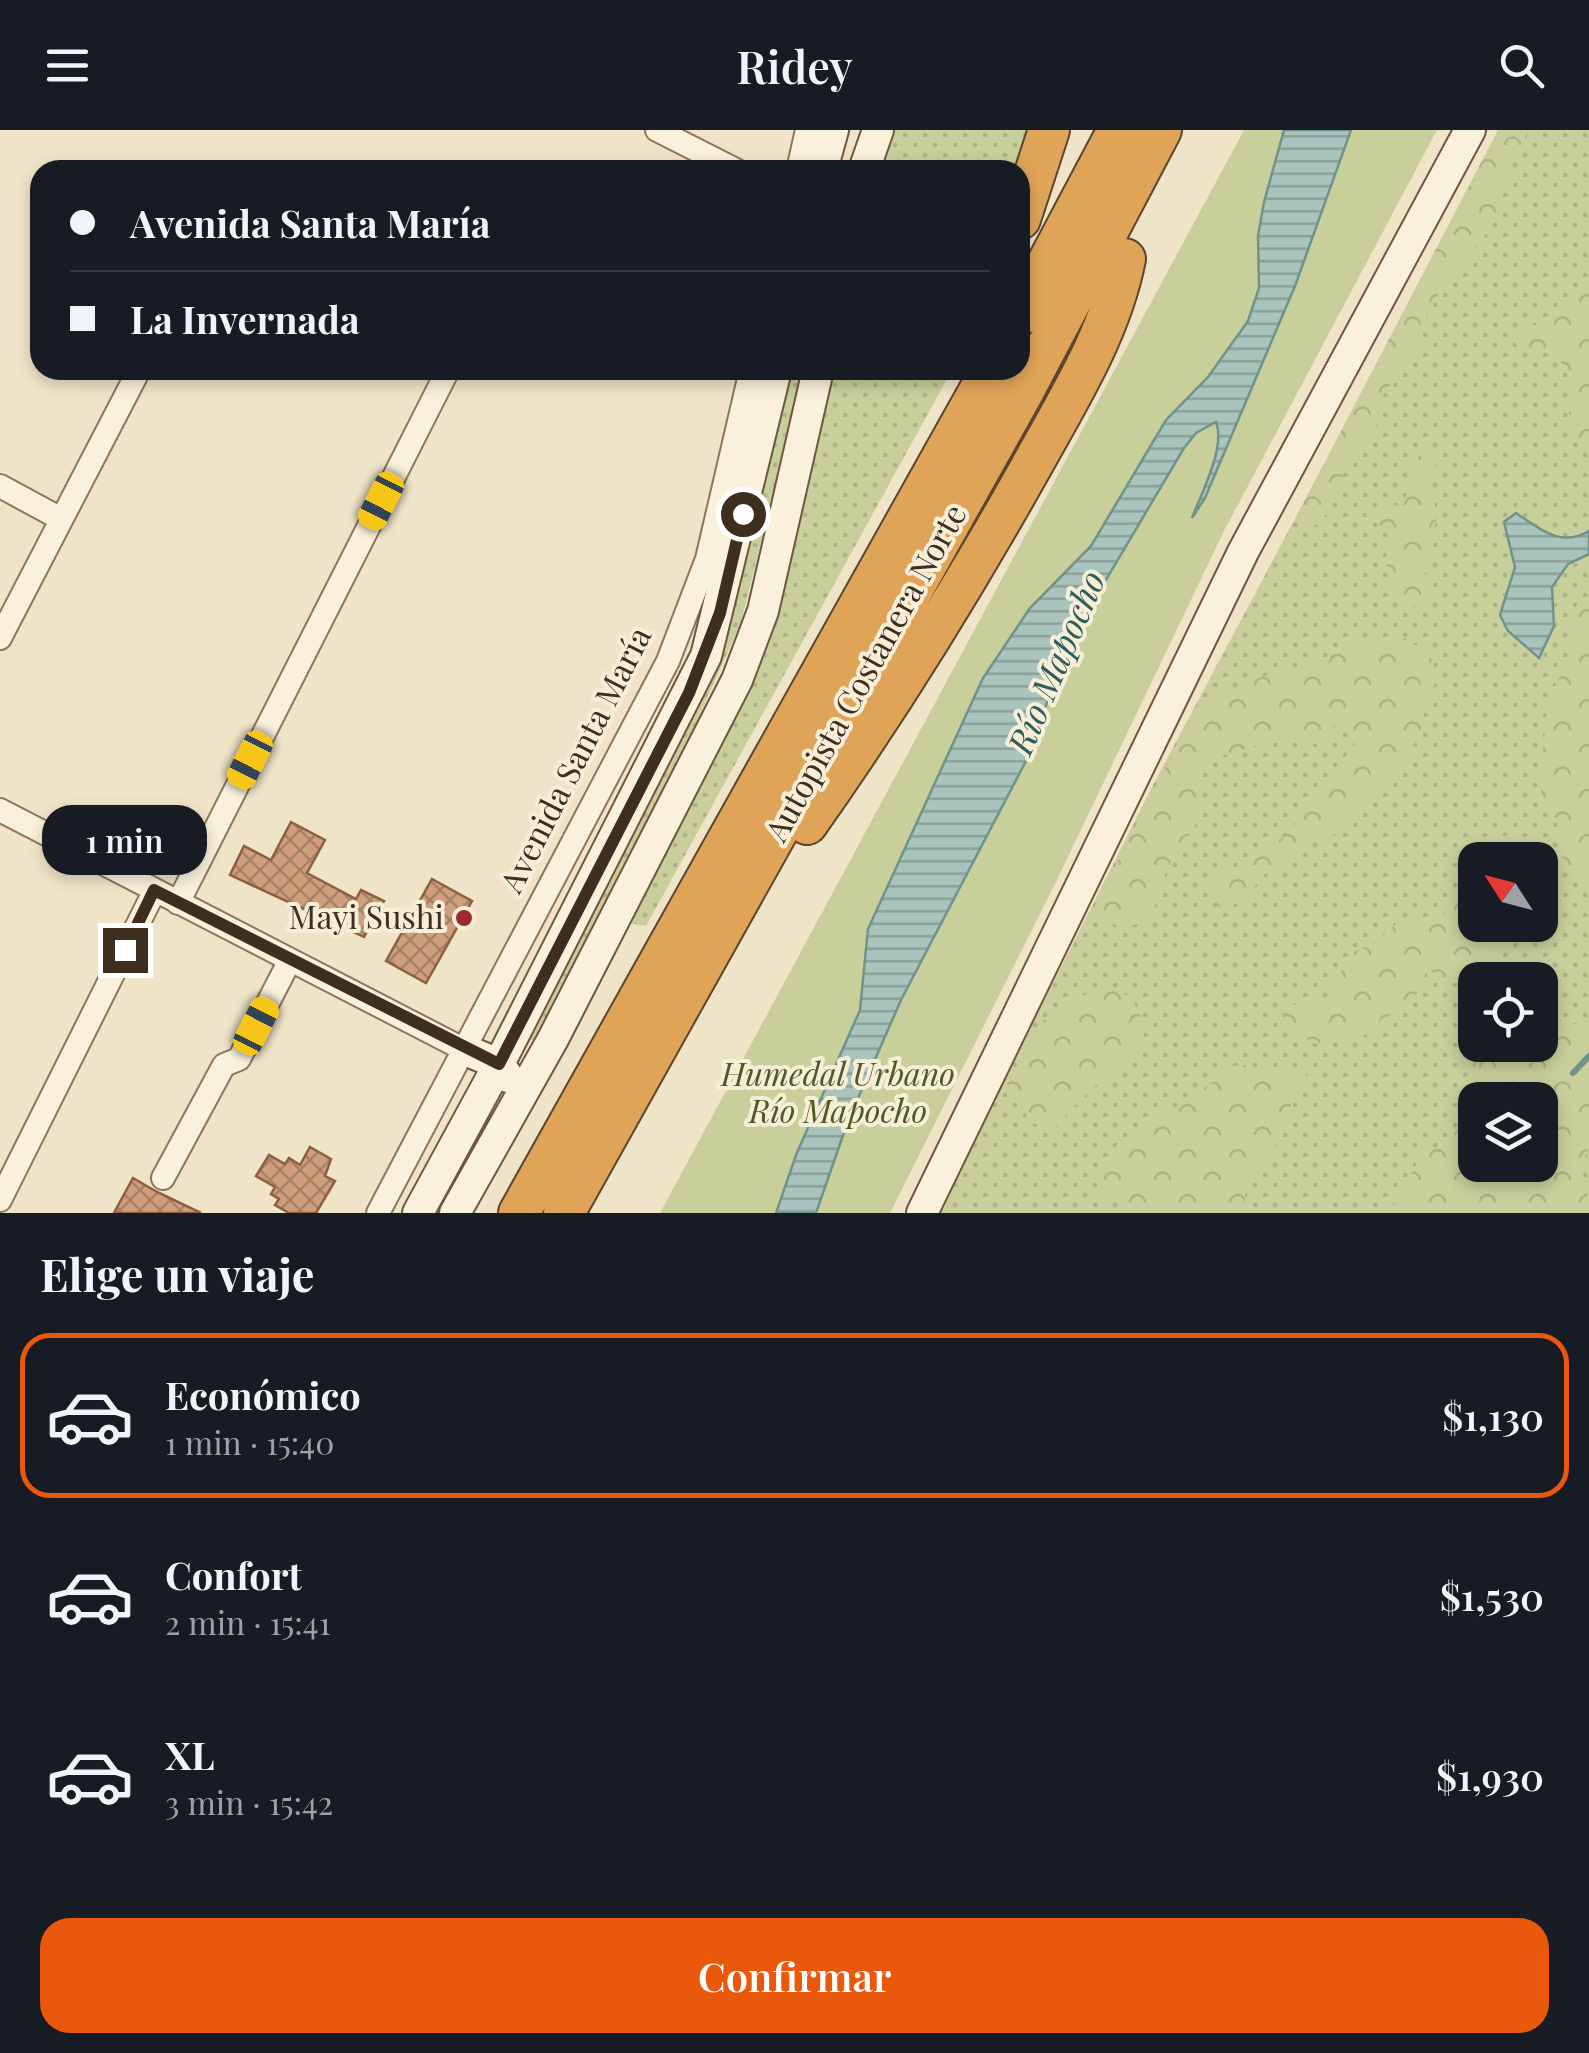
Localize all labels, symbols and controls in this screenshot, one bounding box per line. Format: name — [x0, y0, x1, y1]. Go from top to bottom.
text: Ridey — [736, 35, 853, 95]
icon: menu — [40, 38, 95, 93]
icon: search — [1494, 38, 1549, 93]
text: Avenida Santa María — [130, 197, 490, 248]
text: La Invernada — [130, 293, 360, 344]
car — [354, 467, 408, 535]
route start — [721, 492, 766, 537]
street label: Autopista Costanera Norte — [753, 496, 975, 849]
water label: Río Mapocho — [994, 563, 1114, 763]
street label: Avenida Santa María — [488, 619, 659, 900]
car — [223, 726, 277, 794]
callout: 1 min — [42, 805, 208, 875]
text: 1 min — [86, 818, 163, 861]
north arrow — [1458, 842, 1558, 942]
map controls — [1458, 842, 1558, 1182]
place label: Mayi Sushi — [289, 894, 444, 937]
marker: Mayi Sushi — [453, 907, 475, 929]
route end — [103, 928, 148, 973]
button: locate — [1458, 962, 1558, 1062]
car — [229, 992, 283, 1060]
park label: Humedal Urbano Río Mapocho — [719, 1051, 955, 1131]
button: layers — [1458, 1082, 1558, 1182]
text: Elige un viaje — [40, 1243, 315, 1303]
text: Económico — [165, 1369, 361, 1420]
icon: car — [45, 1371, 135, 1461]
text: $1,130 — [1442, 1390, 1544, 1441]
text: 1 min · 15:40 — [165, 1420, 334, 1463]
text: Confort — [165, 1549, 302, 1600]
icon: car — [45, 1551, 135, 1641]
text: $1,530 — [1440, 1570, 1544, 1621]
text: 2 min · 15:41 — [165, 1600, 330, 1643]
text: XL — [165, 1729, 214, 1780]
icon: car — [45, 1731, 135, 1821]
text: $1,930 — [1436, 1750, 1544, 1801]
text: 3 min · 15:42 — [165, 1780, 333, 1823]
button: Confirmar — [40, 1918, 1549, 2033]

